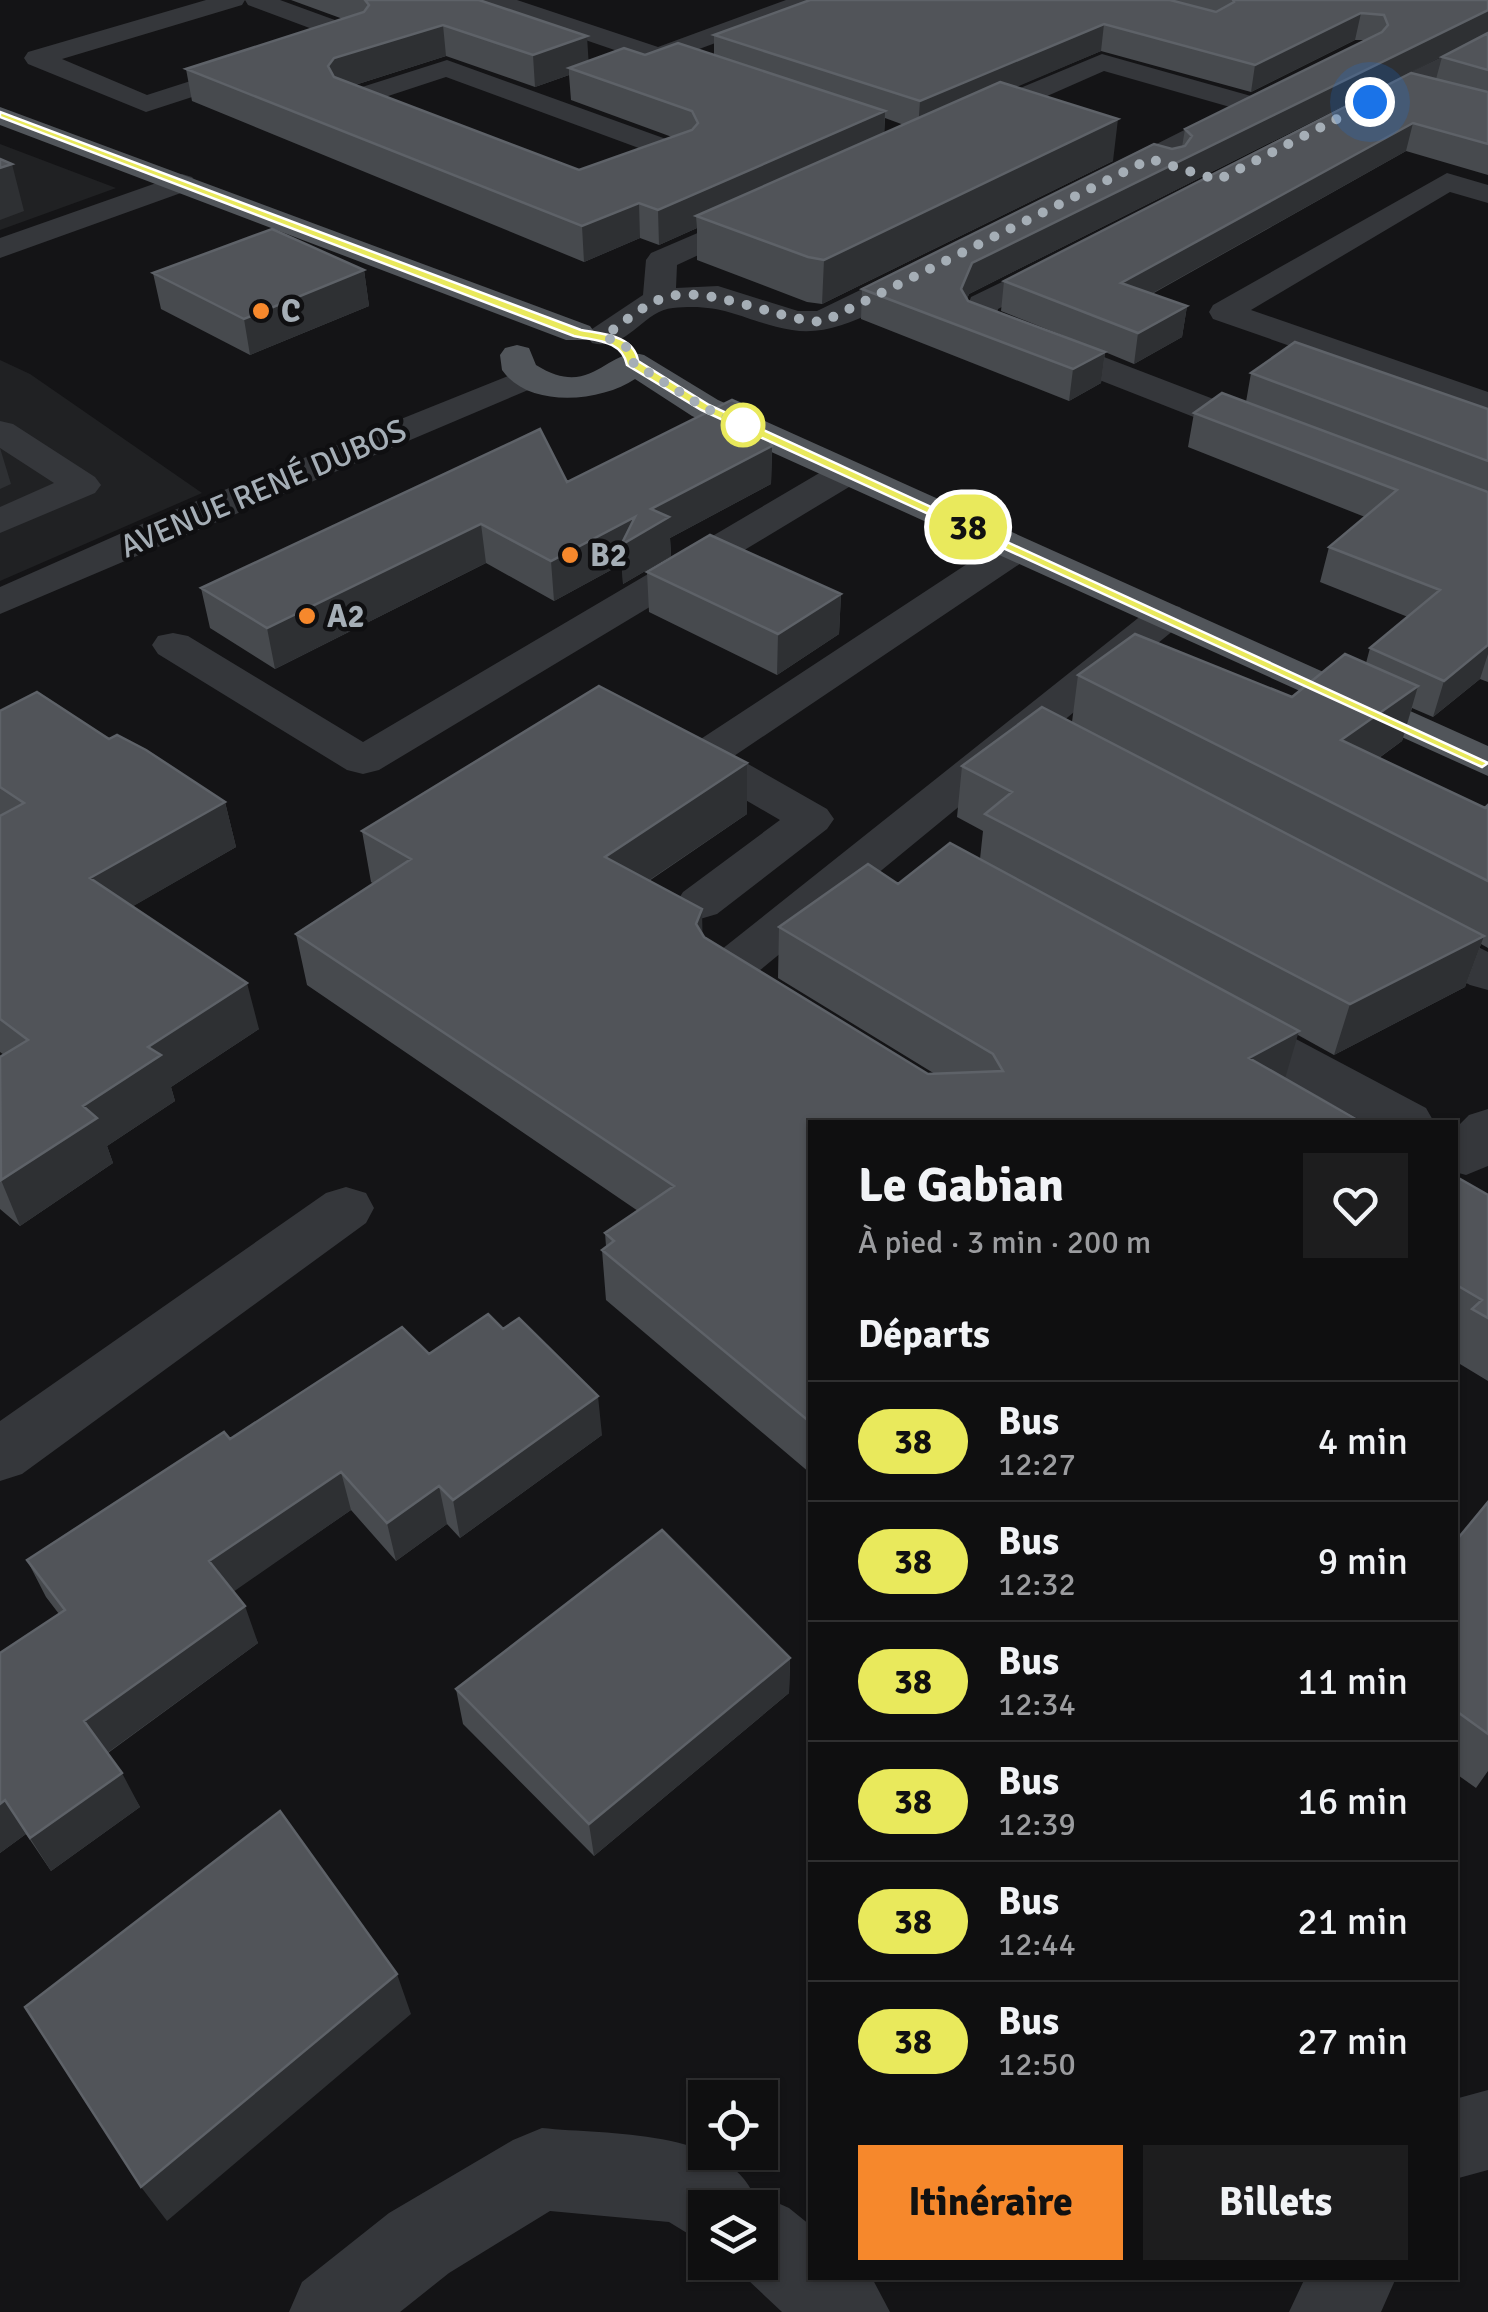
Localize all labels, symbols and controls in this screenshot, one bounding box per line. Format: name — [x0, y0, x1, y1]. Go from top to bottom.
your location — [1345, 77, 1395, 127]
place label: C — [281, 292, 301, 331]
marker: C — [250, 300, 272, 322]
unlabelled marker — [722, 404, 764, 446]
street label: AVENUE RENÉ DUBOS — [114, 411, 412, 566]
line badge: 38 — [923, 494, 1013, 560]
text: 38 — [949, 506, 987, 549]
place label: B2 — [590, 536, 627, 575]
marker: B2 — [559, 544, 581, 566]
place label: A2 — [327, 597, 365, 636]
marker: A2 — [296, 605, 318, 627]
button: heart — [1303, 1153, 1408, 1258]
text: Le Gabian — [858, 1156, 1064, 1215]
text: À pied · 3 min · 200 m — [858, 1223, 1151, 1262]
text: Départs — [858, 1311, 990, 1358]
text: Bus — [998, 1398, 1059, 1445]
text: 4 min — [1318, 1418, 1408, 1465]
text: 38 — [894, 1420, 932, 1463]
text: 12:27 — [998, 1445, 1076, 1484]
text: Bus — [998, 1518, 1059, 1565]
text: 9 min — [1318, 1538, 1408, 1585]
text: 38 — [894, 1540, 932, 1583]
text: 12:32 — [998, 1565, 1076, 1604]
text: Bus — [998, 1638, 1059, 1685]
text: 11 min — [1297, 1658, 1408, 1705]
text: 38 — [894, 1660, 932, 1703]
text: 12:34 — [998, 1685, 1076, 1724]
text: Bus — [998, 1758, 1059, 1805]
text: 16 min — [1297, 1778, 1408, 1825]
text: 38 — [894, 1780, 932, 1823]
text: 12:39 — [998, 1805, 1076, 1844]
text: Bus — [998, 1878, 1059, 1925]
text: 21 min — [1297, 1898, 1408, 1945]
text: 38 — [894, 1900, 932, 1943]
text: 12:44 — [998, 1925, 1076, 1964]
text: Bus — [998, 1998, 1059, 2045]
text: 27 min — [1297, 2018, 1408, 2065]
text: 38 — [894, 2020, 932, 2063]
text: 12:50 — [998, 2045, 1076, 2084]
map controls — [688, 2080, 778, 2280]
button: locate — [688, 2080, 778, 2170]
button: Itinéraire — [858, 2145, 1123, 2260]
button: Billets — [1143, 2145, 1408, 2260]
button: layers — [688, 2190, 778, 2280]

